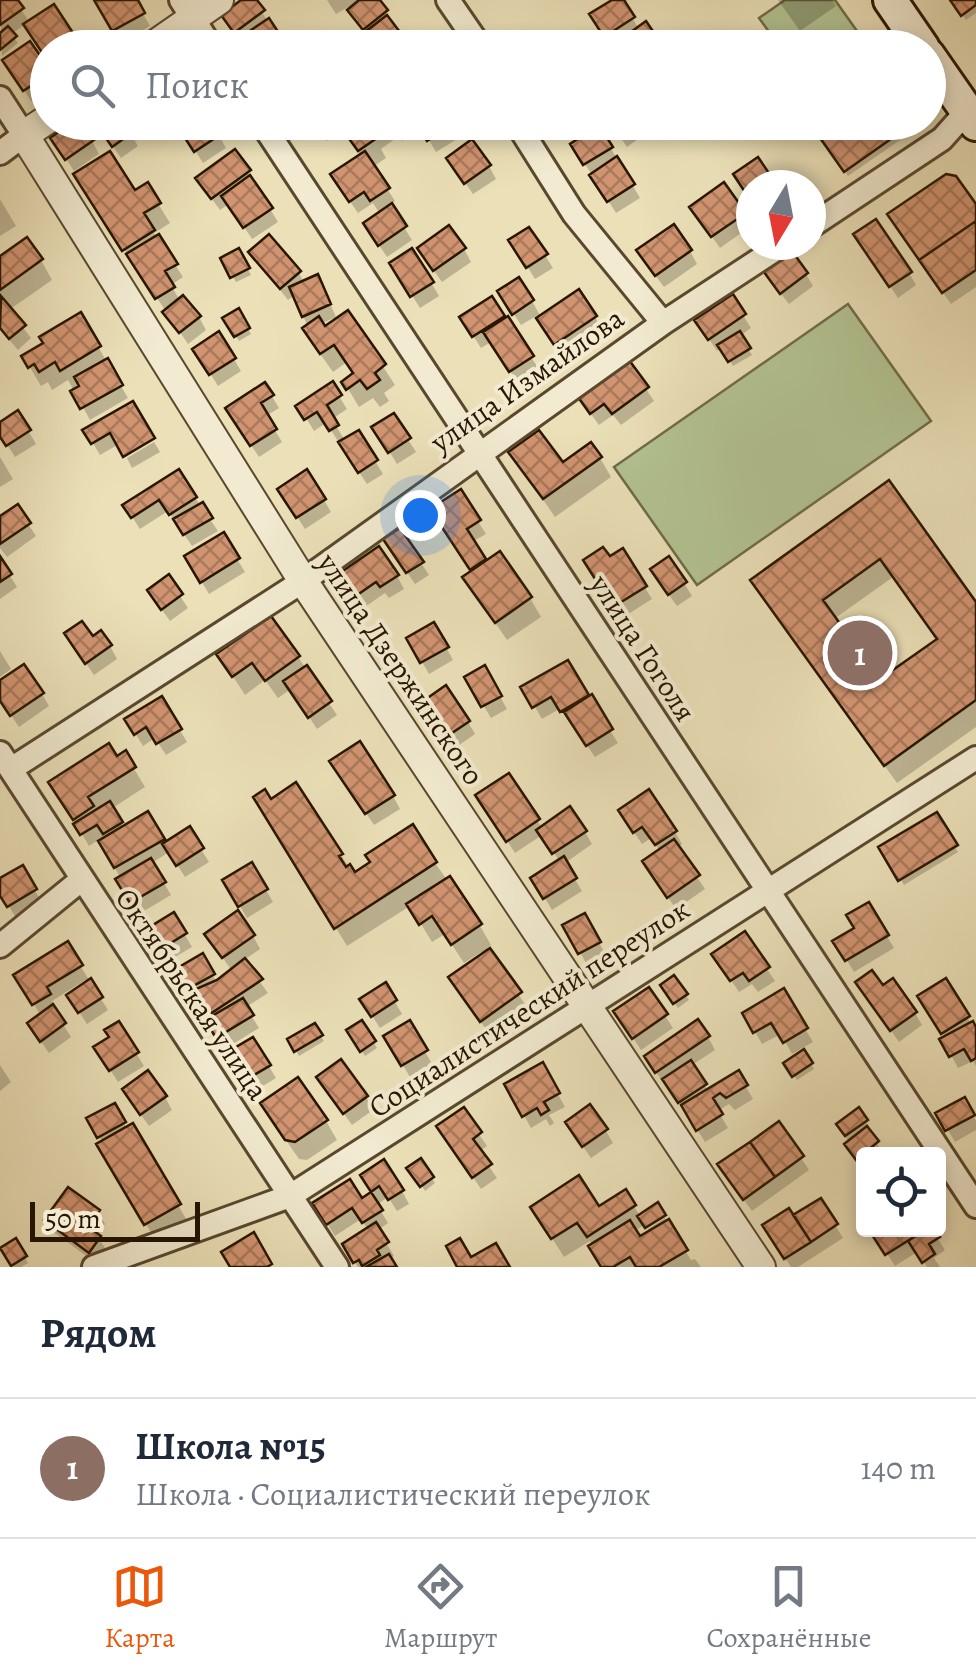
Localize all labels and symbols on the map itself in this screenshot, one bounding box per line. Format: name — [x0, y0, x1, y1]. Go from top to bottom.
north arrow — [736, 170, 826, 260]
street label: улица Измайлова — [421, 298, 632, 462]
your location — [395, 490, 446, 541]
street label: улица Дзержинского — [308, 544, 494, 793]
street label: улица Гоголя — [580, 566, 705, 729]
pin: 1 — [828, 616, 892, 690]
street label: Октябрьская улица — [106, 880, 278, 1108]
street label: Социалистический переулок — [361, 889, 697, 1127]
scale bar — [30, 1197, 200, 1242]

